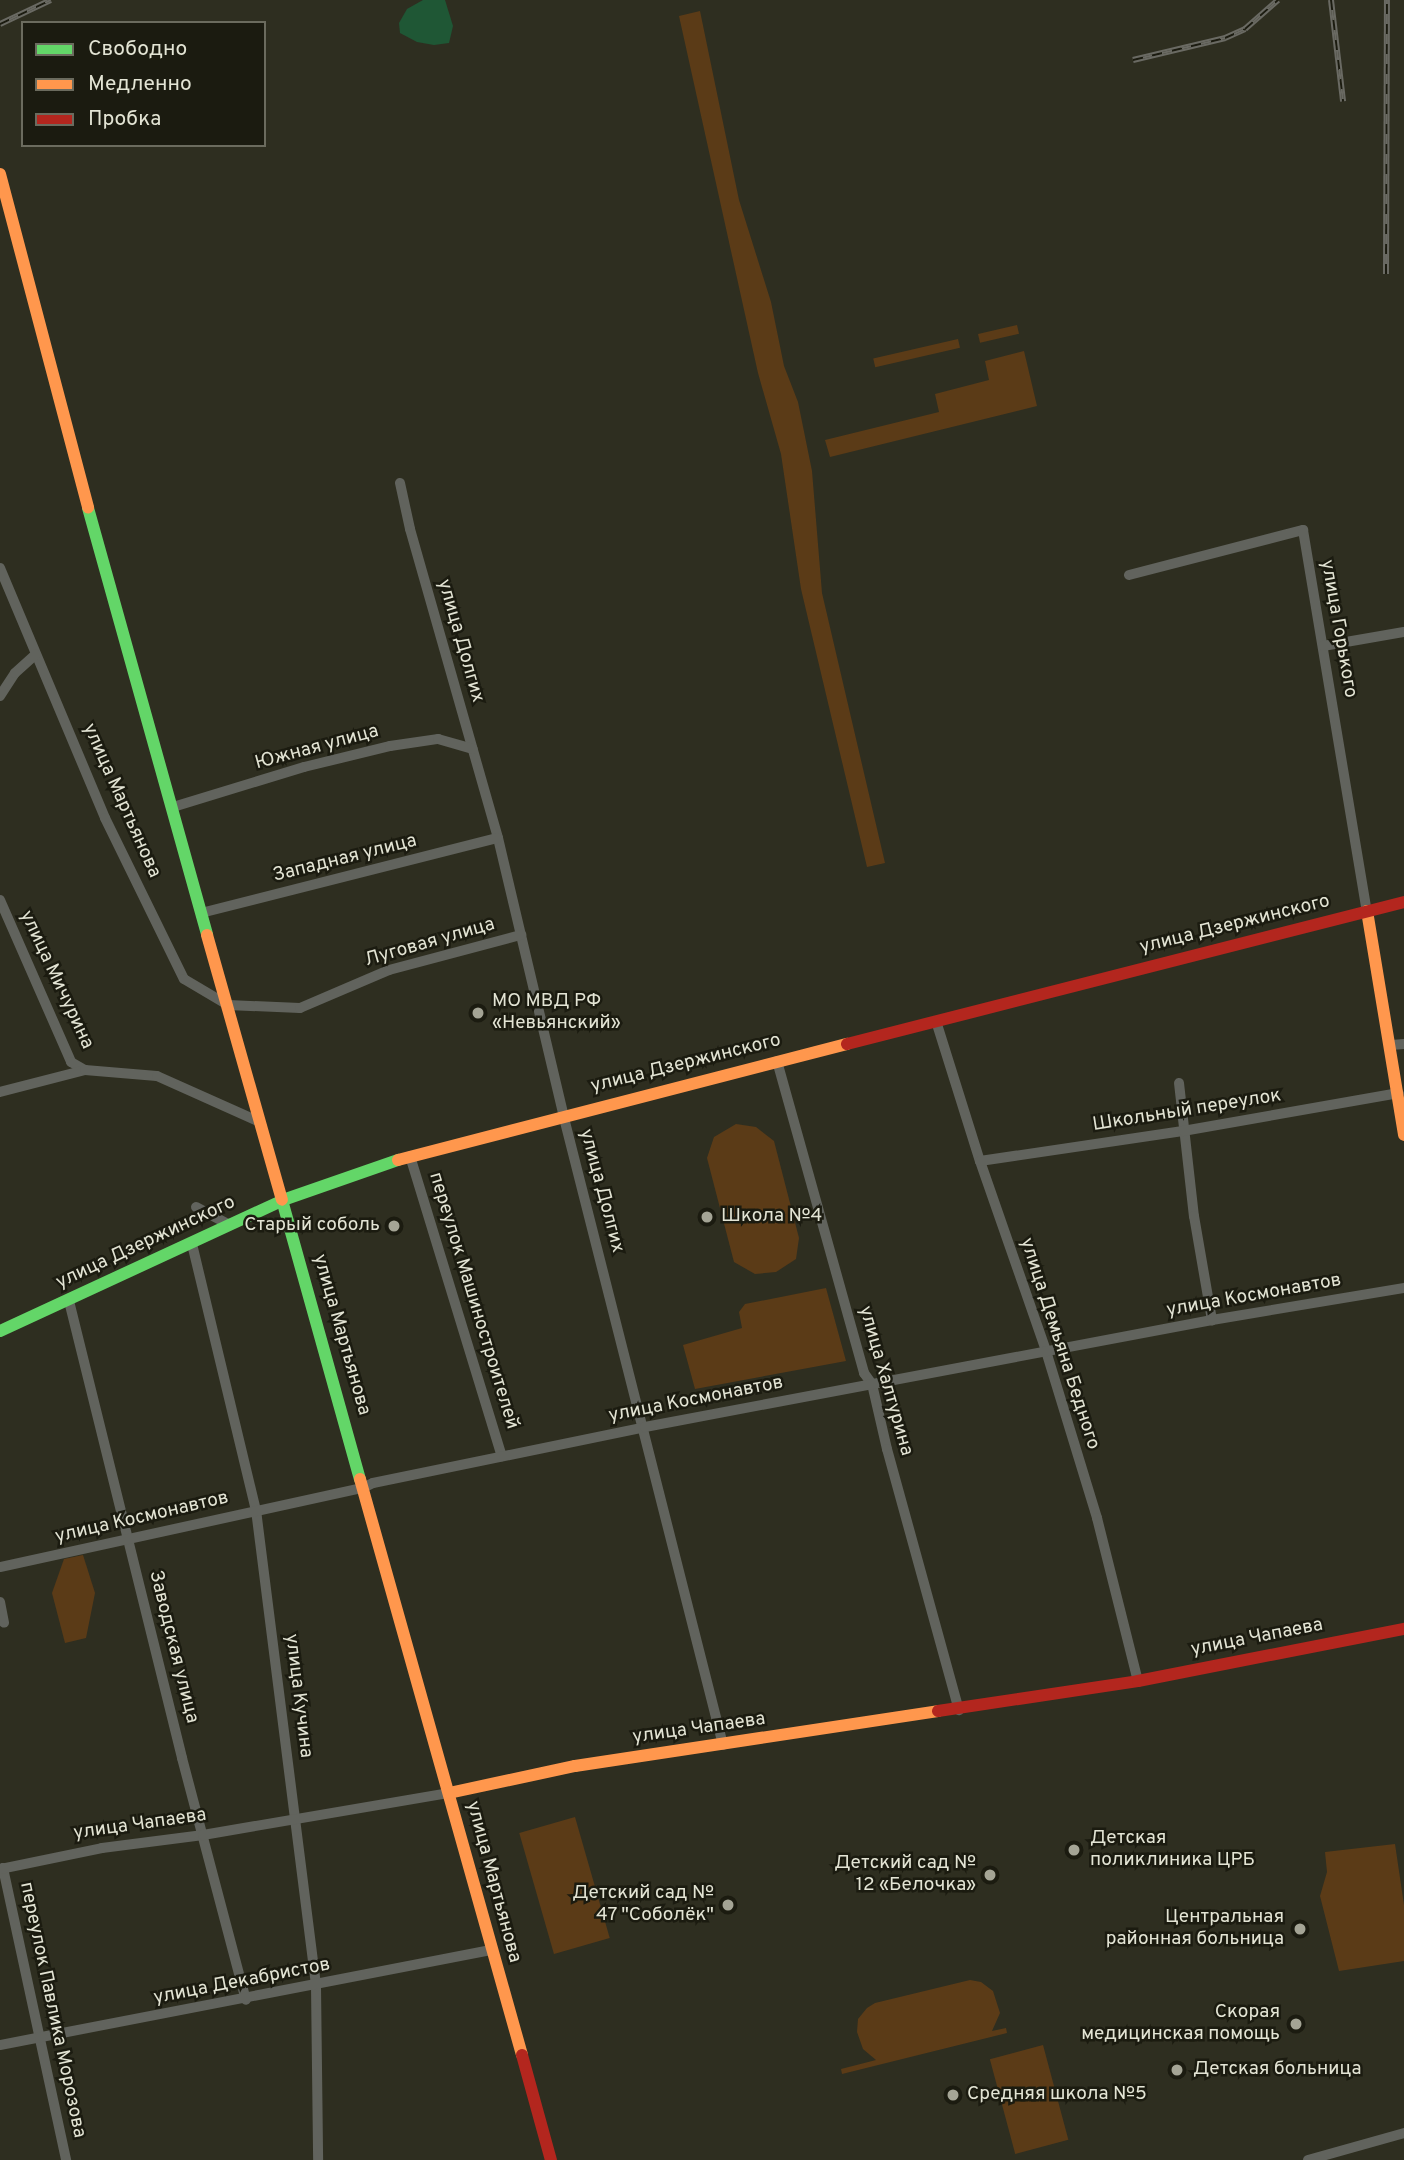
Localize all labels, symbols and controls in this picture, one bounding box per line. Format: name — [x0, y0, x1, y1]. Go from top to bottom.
legend — [21, 21, 266, 147]
text: Свободно — [88, 36, 187, 63]
text: Медленно — [88, 71, 192, 98]
text: Пробка — [88, 106, 161, 133]
street label: улица Горького — [1315, 558, 1361, 700]
street label: улица Долгих — [432, 577, 488, 705]
street label: улица Мартьянова — [77, 720, 165, 882]
street label: Южная улица — [253, 721, 381, 775]
street label: Западная улица — [271, 830, 419, 888]
street label: улица Дзержинского — [1138, 890, 1332, 960]
street label: улица Мичурина — [14, 907, 98, 1053]
street label: Луговая улица — [362, 914, 498, 972]
place label: МО МВД РФ «Невьянский» — [492, 991, 621, 1035]
marker: МО МВД РФ «Невьянский» — [470, 1005, 486, 1021]
street label: улица Дзержинского — [589, 1029, 783, 1099]
street label: Школьный переулок — [1091, 1085, 1283, 1137]
street label: улица Долгих — [574, 1127, 628, 1255]
street label: переулок Машиностроителей — [423, 1170, 523, 1432]
street label: улица Дзержинского — [53, 1191, 239, 1295]
place label: Школа №4 — [721, 1206, 822, 1228]
marker: Школа №4 — [699, 1209, 715, 1225]
place label: Старый соболь — [244, 1215, 380, 1237]
marker: Старый соболь — [386, 1218, 402, 1234]
street label: улица Демьяна Бедного — [1014, 1235, 1104, 1453]
street label: улица Мартьянова — [307, 1252, 375, 1418]
street label: улица Космонавтов — [1165, 1269, 1343, 1323]
street label: улица Халтурина — [853, 1303, 917, 1459]
street label: улица Космонавтов — [607, 1372, 785, 1428]
street label: улица Космонавтов — [53, 1487, 231, 1549]
street label: Заводская улица — [143, 1568, 203, 1726]
street label: улица Чапаева — [1189, 1614, 1325, 1662]
street label: улица Кучина — [279, 1633, 317, 1759]
street label: улица Чапаева — [631, 1708, 767, 1750]
street label: улица Мартьянова — [460, 1799, 526, 1965]
street label: улица Чапаева — [72, 1804, 208, 1846]
place label: Детская поликлиника ЦРБ — [1090, 1828, 1255, 1872]
marker: Детская поликлиника ЦРБ — [1064, 1840, 1084, 1860]
place label: Детский сад № 12 «Белочка» — [834, 1853, 976, 1897]
marker: Детский сад № 12 «Белочка» — [982, 1867, 998, 1883]
street label: переулок Павлика Морозова — [14, 1880, 90, 2140]
place label: Детский сад № 47 "Соболёк" — [572, 1883, 714, 1927]
marker: Детский сад № 47 "Соболёк" — [720, 1897, 736, 1913]
place label: Центральная районная больница — [1106, 1907, 1284, 1951]
marker: Центральная районная больница — [1290, 1919, 1310, 1939]
street label: улица Декабристов — [152, 1954, 332, 2010]
place label: Скорая медицинская помощь — [1081, 2002, 1280, 2046]
marker: Скорая медицинская помощь — [1286, 2014, 1306, 2034]
place label: Детская больница — [1193, 2059, 1362, 2081]
marker: Детская больница — [1167, 2060, 1187, 2080]
place label: Средняя школа №5 — [967, 2084, 1147, 2106]
marker: Средняя школа №5 — [945, 2087, 961, 2103]

